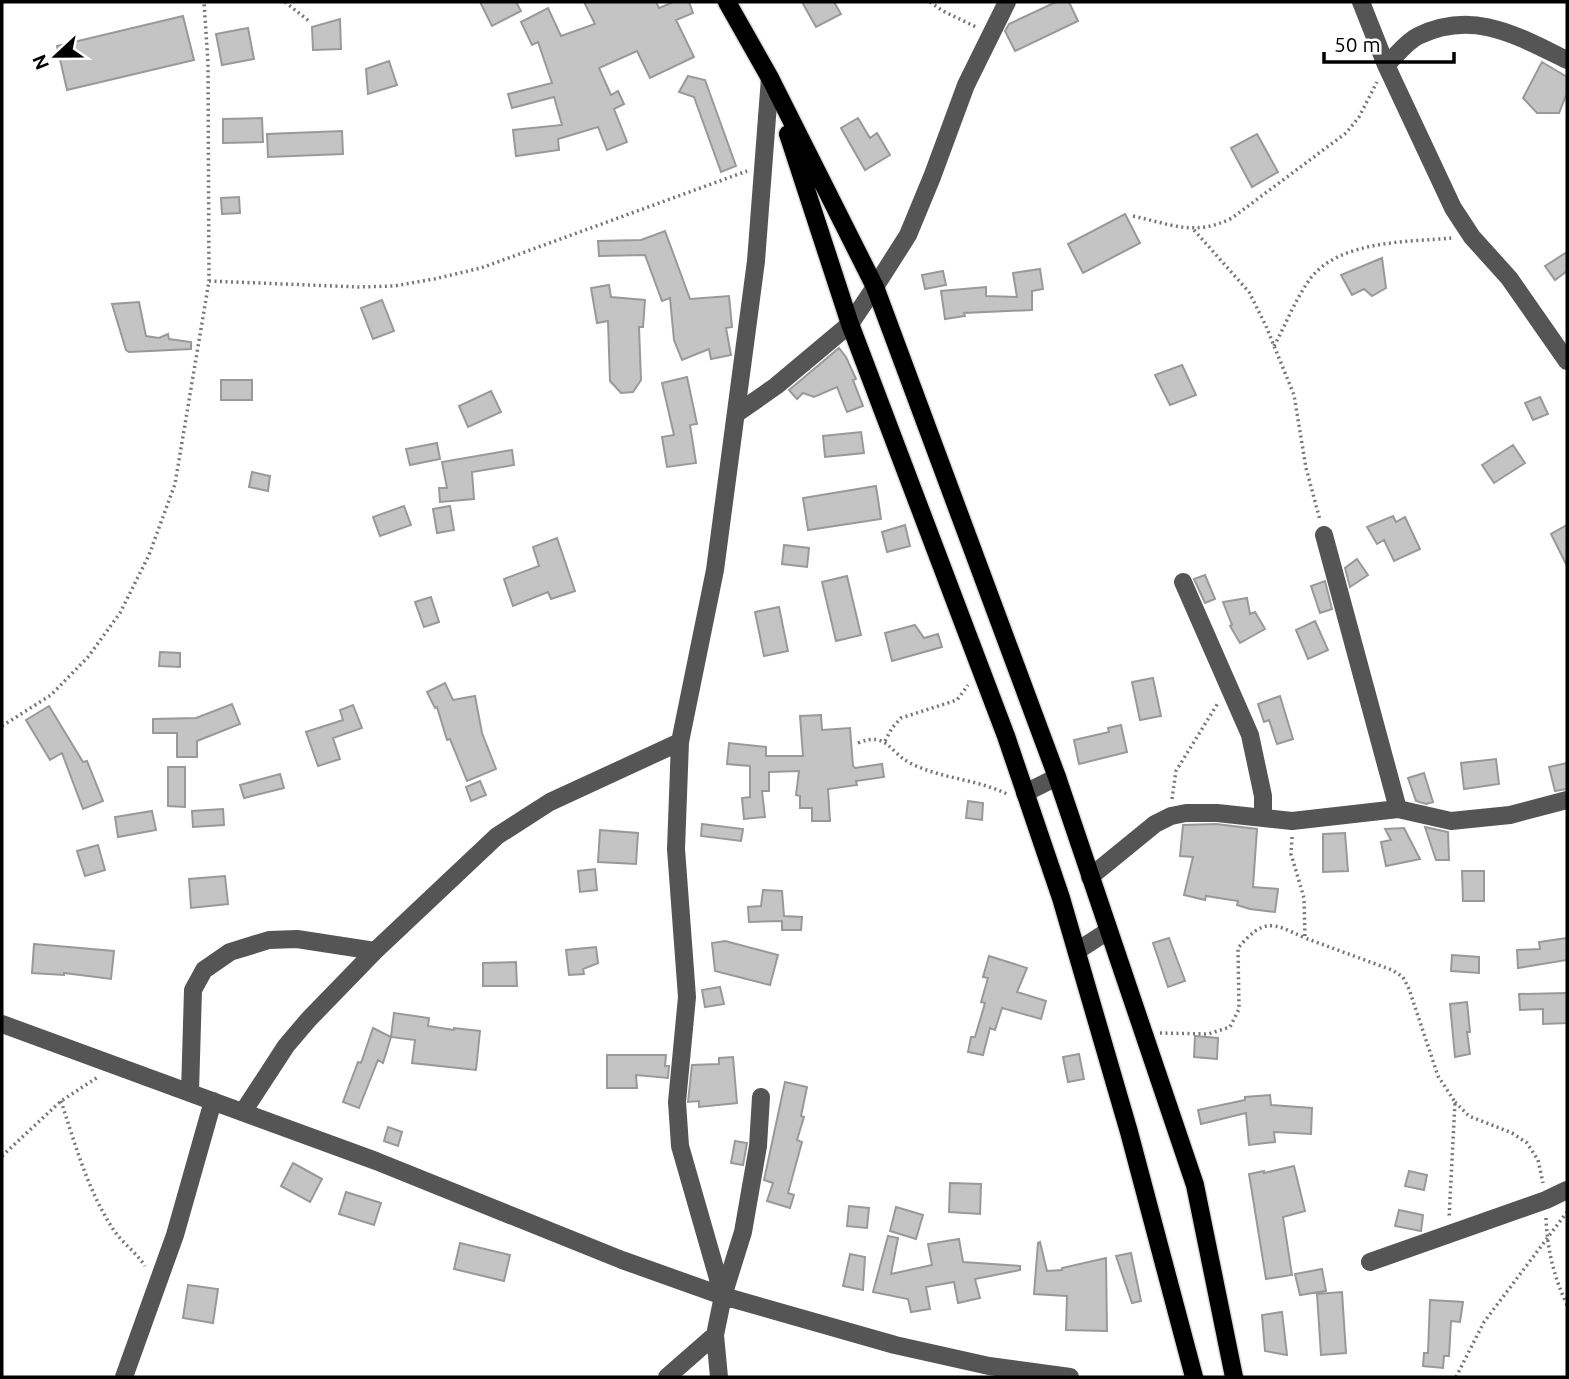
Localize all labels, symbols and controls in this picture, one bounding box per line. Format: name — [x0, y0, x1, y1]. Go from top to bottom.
north arrow — [21, 21, 91, 91]
scale bar — [1324, 21, 1454, 65]
text: 50 m — [1334, 32, 1381, 56]
text: N — [27, 52, 53, 73]

